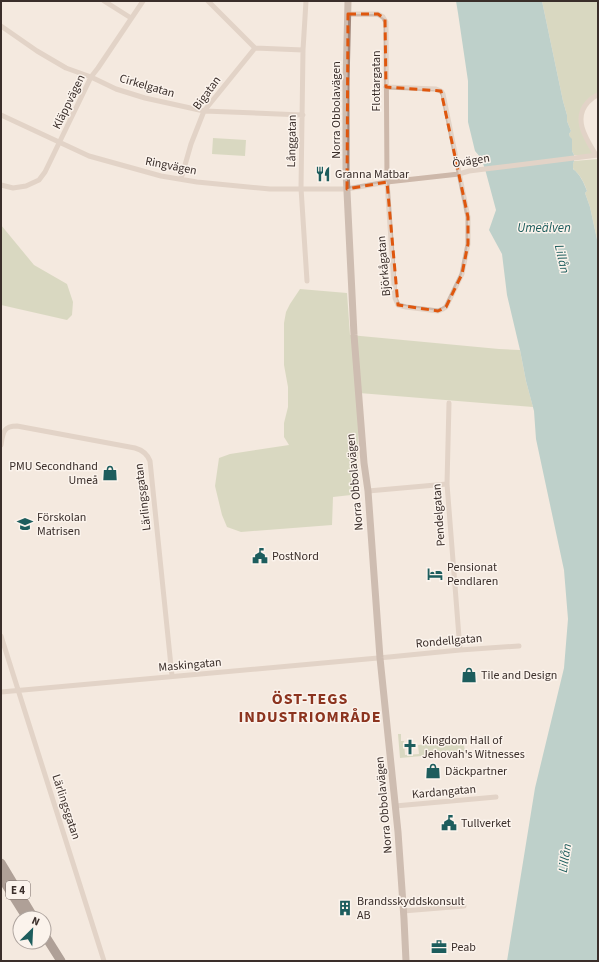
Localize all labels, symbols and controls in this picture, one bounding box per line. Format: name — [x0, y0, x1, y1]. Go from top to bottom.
street label: Flottargatan — [368, 50, 385, 112]
street label: Norra Obbolavägen — [328, 61, 345, 159]
street label: Cirkelgatan — [117, 70, 177, 102]
street label: Kläppvägen — [48, 72, 90, 132]
street label: Bigatan — [189, 73, 225, 113]
street label: Långgatan — [283, 115, 301, 167]
street label: Övägen — [451, 150, 491, 172]
street label: Ringvägen — [144, 153, 198, 179]
restaurant icon: Granna Matbar — [314, 165, 332, 183]
place label: Granna Matbar — [335, 166, 410, 183]
water label: Umeälven — [517, 219, 571, 237]
street label: Björkågatan — [373, 235, 395, 297]
water label: Lillån — [550, 243, 574, 275]
street label: Norra Obbolavägen — [342, 433, 368, 531]
place label: PMU Secondhand Umeå — [9, 458, 98, 489]
street label: Lärlingsgatan — [130, 462, 156, 532]
shop icon: PMU Secondhand Umeå — [101, 464, 119, 482]
street label: Pendelgatan — [428, 483, 450, 547]
place label: Förskolan Matrisen — [37, 509, 86, 540]
school or university icon: Förskolan Matrisen — [16, 515, 34, 533]
public building icon: PostNord — [251, 547, 269, 565]
place label: PostNord — [272, 548, 319, 565]
place label: Pensionat Pendlaren — [447, 559, 498, 590]
hotel icon: Pensionat Pendlaren — [426, 565, 444, 583]
street label: Rondellgatan — [415, 630, 483, 652]
street label: Maskingatan — [158, 654, 222, 676]
shop icon: Tile and Design — [460, 666, 478, 684]
place label: Tile and Design — [481, 667, 557, 684]
district label: ÖST-TEGS INDUSTRIOMRÅDE — [238, 688, 382, 728]
place label: Kingdom Hall of Jehovah's Witnesses — [422, 732, 525, 763]
church icon: Kingdom Hall of Jehovah's Witnesses — [401, 738, 419, 756]
street label: Norra Obbolavägen — [371, 756, 397, 854]
shop icon: Däckpartner — [424, 762, 442, 780]
place label: Däckpartner — [445, 763, 508, 780]
street label: Lärlingsgatan — [47, 772, 85, 842]
street label: Kardangatan — [411, 781, 477, 803]
public building icon: Tullverket — [440, 814, 458, 832]
place label: Tullverket — [461, 815, 511, 832]
water label: Lillån — [554, 842, 576, 874]
road number: E 4 — [6, 881, 30, 899]
place label: Brandsskyddskonsult AB — [357, 893, 465, 924]
building icon: Brandsskyddskonsult AB — [336, 899, 354, 917]
north arrow — [12, 910, 52, 950]
text: N — [29, 913, 42, 930]
office icon: Peab — [430, 938, 448, 956]
place label: Peab — [451, 939, 476, 956]

